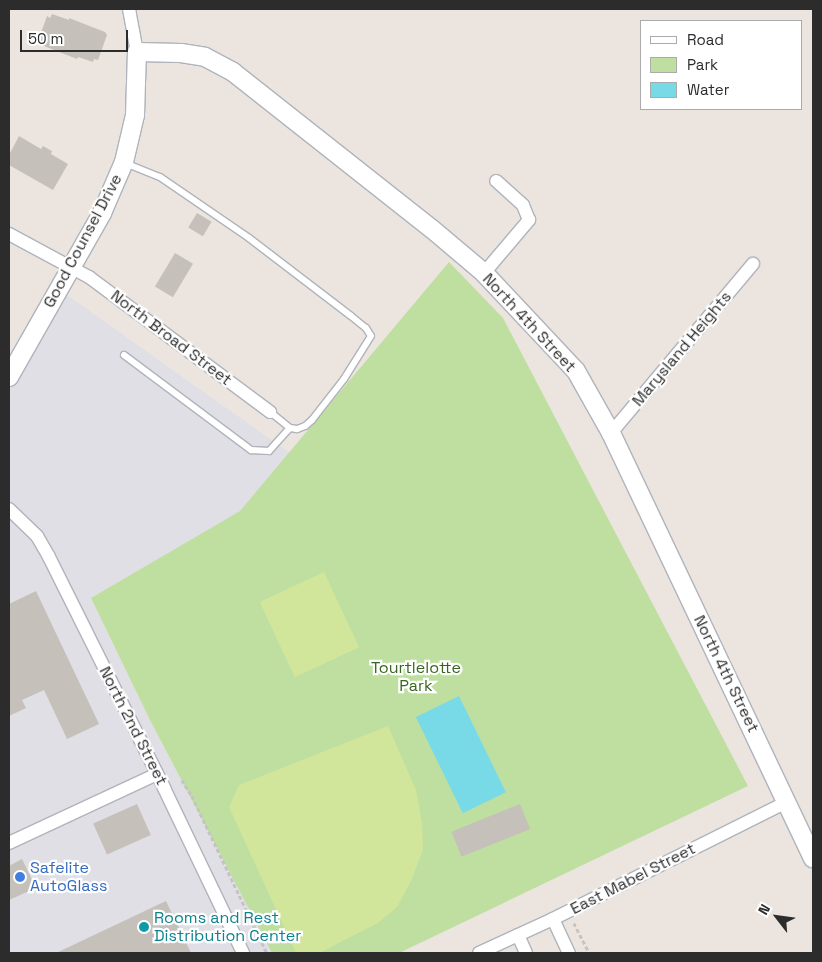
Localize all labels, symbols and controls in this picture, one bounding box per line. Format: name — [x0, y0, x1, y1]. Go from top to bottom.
scale bar — [22, 20, 130, 52]
legend — [640, 20, 802, 110]
text: 50 m — [28, 29, 63, 48]
text: Road — [687, 30, 724, 49]
text: Park — [687, 55, 718, 74]
text: Water — [687, 80, 729, 99]
street label: Good Counsel Drive — [40, 171, 126, 311]
street label: North 4th Street — [478, 270, 580, 376]
street label: North Broad Street — [107, 286, 235, 390]
street label: Marysland Heights — [628, 288, 736, 410]
street label: North 4th Street — [689, 612, 763, 736]
park label: Tourtlelotte Park — [371, 658, 461, 696]
street label: North 2nd Street — [95, 663, 171, 789]
street label: East Mabel Street — [567, 839, 699, 919]
place label: Safelite AutoGlass — [30, 858, 107, 896]
marker: Safelite AutoGlass — [14, 871, 26, 883]
north arrow — [752, 892, 802, 942]
text: N — [754, 901, 774, 918]
place label: Rooms and Rest Distribution Center — [154, 908, 301, 946]
marker: Rooms and Rest Distribution Center — [138, 921, 150, 933]

